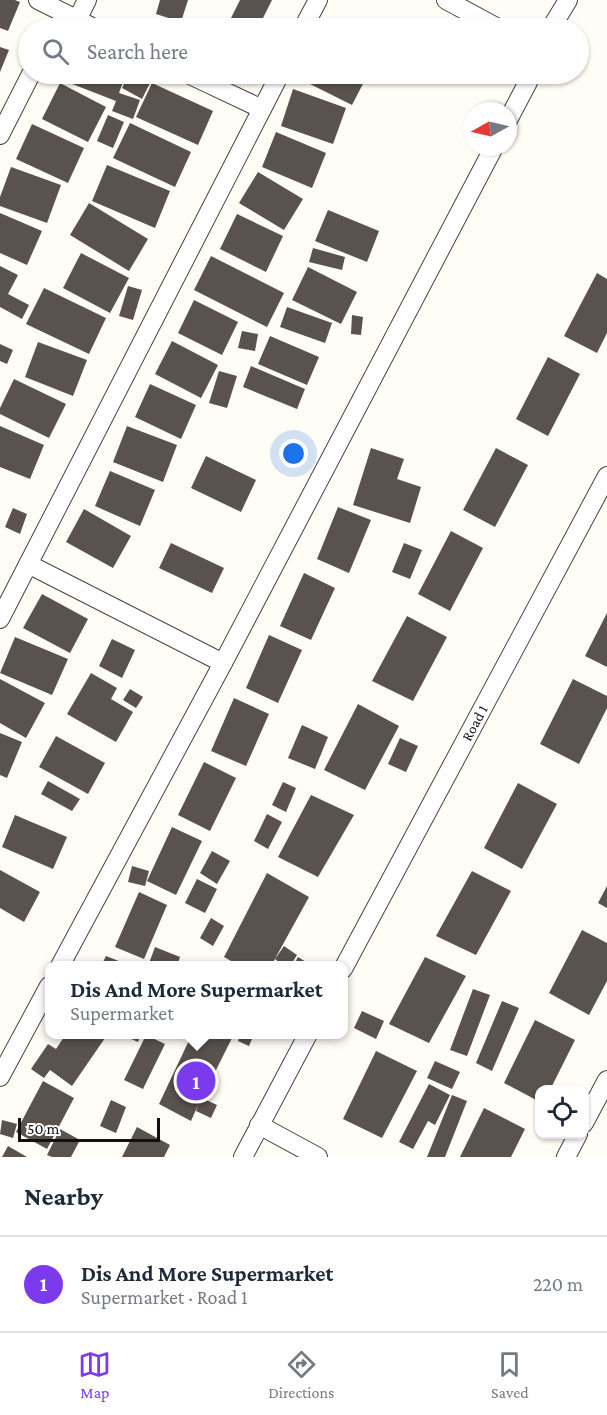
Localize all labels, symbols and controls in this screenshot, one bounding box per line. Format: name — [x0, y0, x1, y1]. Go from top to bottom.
search box — [18, 18, 589, 84]
icon: search — [39, 35, 72, 68]
text: Search here — [87, 39, 188, 64]
north arrow — [463, 102, 517, 156]
your location — [279, 439, 308, 468]
street label: Road 1 — [459, 702, 491, 744]
popup — [45, 961, 348, 1039]
text: Dis And More Supermarket — [70, 977, 323, 1002]
text: Supermarket — [70, 1002, 174, 1024]
pin: 1 — [176, 1058, 216, 1104]
map controls — [535, 1085, 589, 1139]
button: locate — [535, 1085, 589, 1139]
scale bar — [18, 1115, 160, 1142]
text: 50 m — [27, 1120, 59, 1137]
text: Nearby — [24, 1182, 103, 1211]
text: Dis And More Supermarket — [81, 1261, 333, 1286]
text: 1 — [40, 1273, 47, 1295]
text: 220 m — [533, 1273, 583, 1295]
text: Supermarket · Road 1 — [81, 1286, 248, 1308]
tab: Map — [78, 1348, 111, 1401]
tab: Directions — [268, 1348, 334, 1401]
tab: Saved — [491, 1348, 529, 1401]

